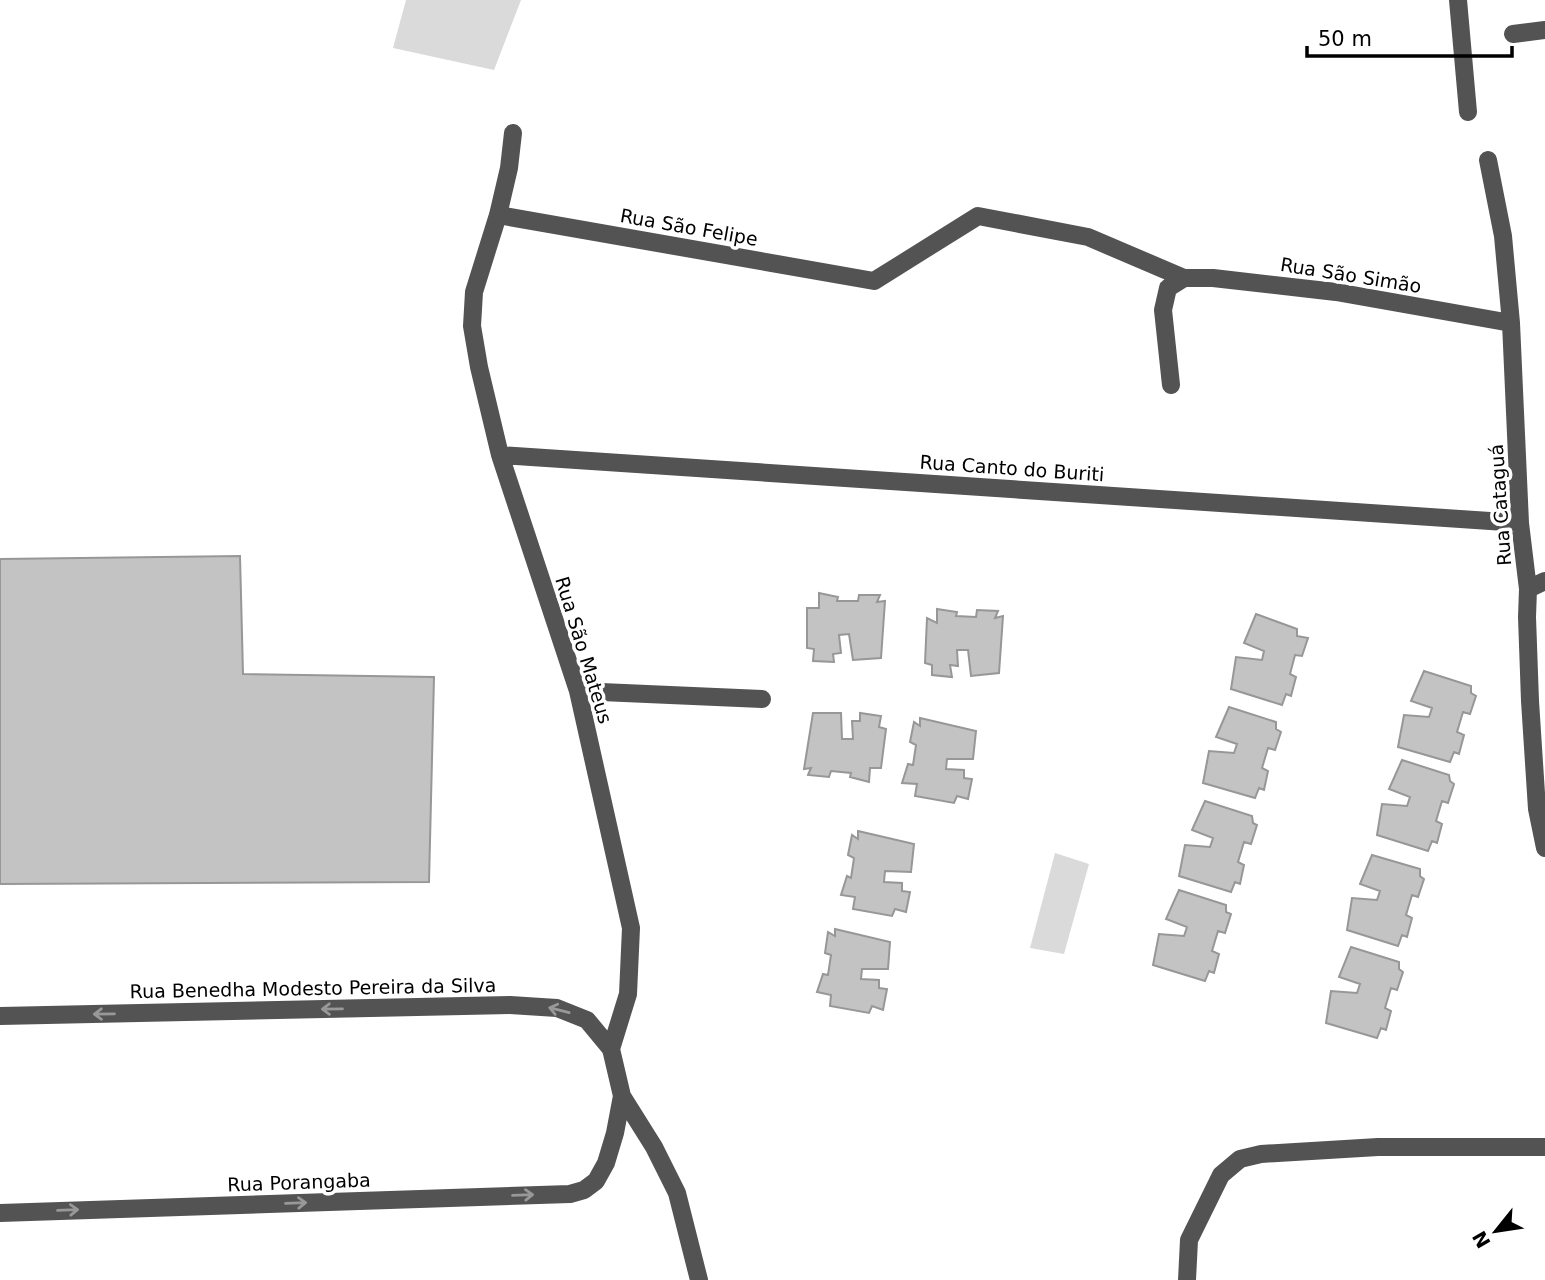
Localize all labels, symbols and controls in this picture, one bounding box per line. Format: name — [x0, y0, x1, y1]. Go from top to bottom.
scale bar — [1307, 14, 1512, 58]
text: 50 m — [1318, 27, 1372, 51]
street label: Rua São Felipe — [618, 204, 760, 250]
street label: Rua São Simão — [1279, 253, 1423, 297]
street label: Rua Cataguá — [1485, 443, 1515, 567]
street label: Rua Canto do Buriti — [919, 451, 1105, 485]
street label: Rua São Mateus — [551, 574, 617, 726]
street label: Rua Benedha Modesto Pereira da Silva — [130, 974, 496, 1002]
one-way arrow — [320, 1002, 343, 1016]
one-way arrow — [548, 1003, 570, 1016]
one-way arrow — [93, 1007, 116, 1020]
street label: Rua Porangaba — [227, 1169, 371, 1195]
one-way arrow — [511, 1189, 534, 1202]
one-way arrow — [284, 1196, 307, 1209]
north arrow — [1461, 1196, 1531, 1266]
one-way arrow — [56, 1204, 79, 1217]
text: N — [1468, 1227, 1495, 1252]

